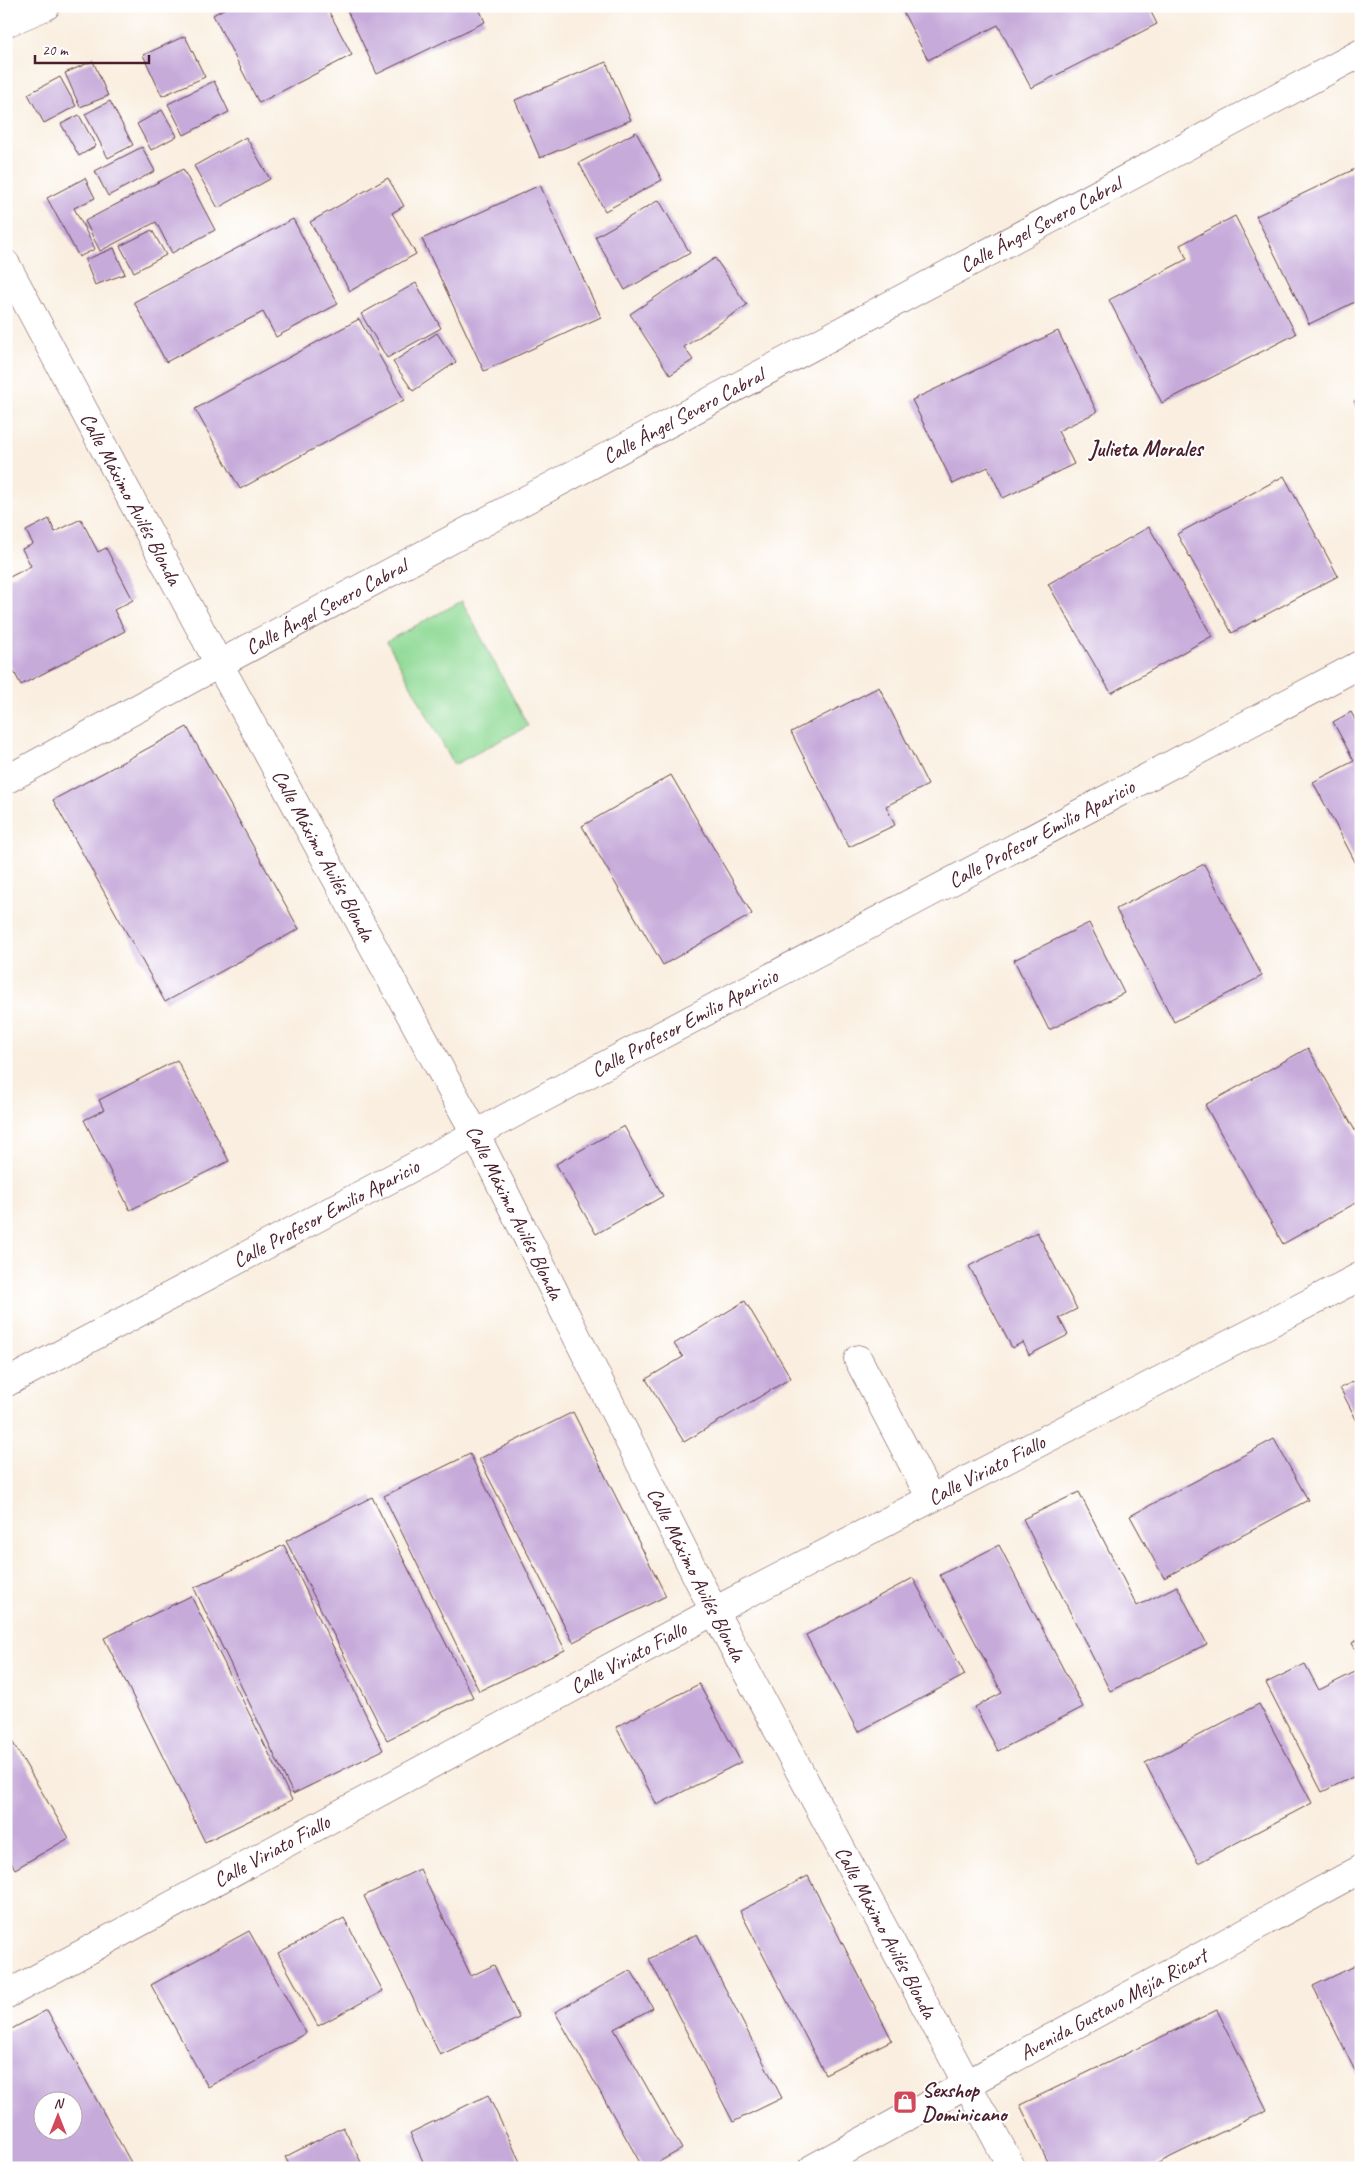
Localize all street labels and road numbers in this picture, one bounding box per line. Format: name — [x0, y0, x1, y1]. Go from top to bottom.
street label: Calle Ángel Severo Cabral — [955, 169, 1128, 278]
street label: Calle Ángel Severo Cabral — [598, 360, 771, 469]
street label: Calle Máximo Avilés Blonda — [75, 408, 188, 591]
street label: Calle Ángel Severo Cabral — [241, 551, 414, 660]
street label: Calle Máximo Avilés Blonda — [266, 765, 381, 947]
street label: Calle Profesor Emilio Aparicio — [944, 773, 1140, 894]
street label: Calle Profesor Emilio Aparicio — [587, 962, 783, 1083]
street label: Calle Máximo Avilés Blonda — [460, 1120, 570, 1305]
street label: Calle Profesor Emilio Aparicio — [228, 1153, 425, 1273]
street label: Calle Viriato Fiallo — [923, 1428, 1051, 1511]
street label: Calle Máximo Avilés Blonda — [641, 1483, 752, 1667]
street label: Calle Viriato Fiallo — [566, 1615, 692, 1699]
street label: Calle Viriato Fiallo — [209, 1808, 336, 1893]
street label: Calle Máximo Avilés Blonda — [829, 1842, 943, 2024]
street label: Avenida Gustavo Mejía Ricart — [1015, 1941, 1214, 2066]

